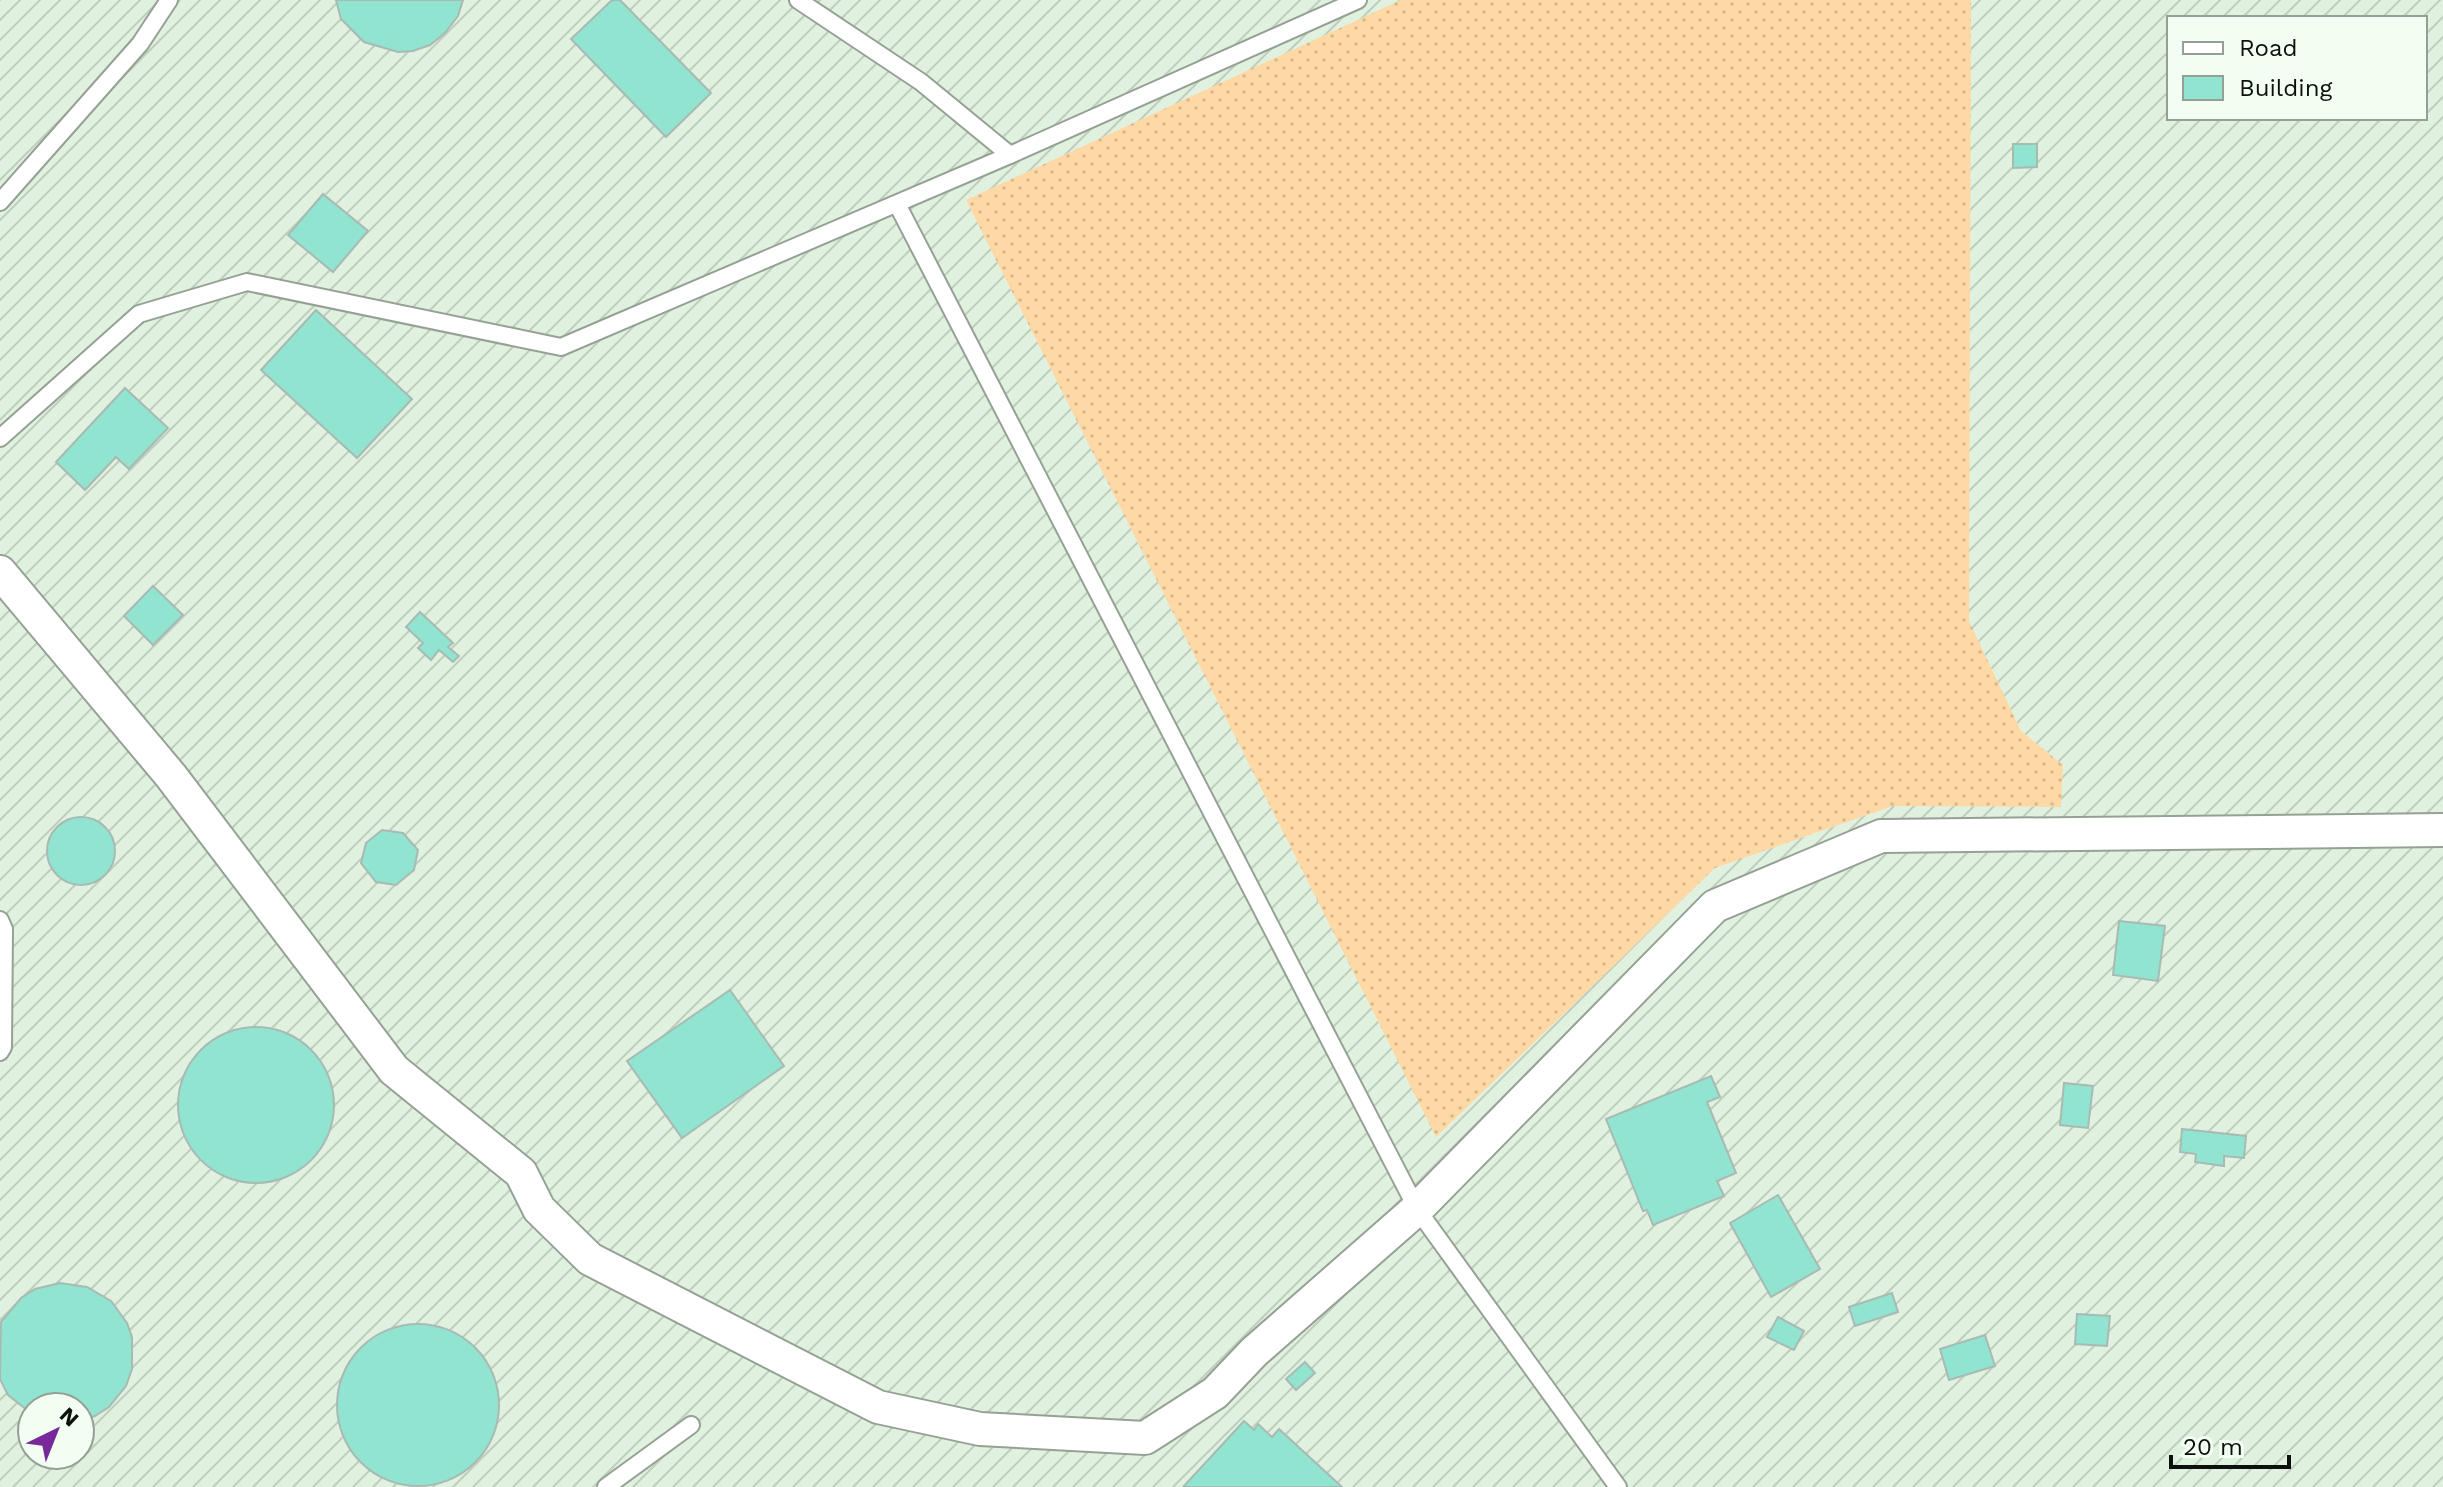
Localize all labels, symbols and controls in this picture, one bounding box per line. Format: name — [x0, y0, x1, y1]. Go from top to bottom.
legend — [2167, 16, 2427, 120]
text: Road — [2239, 34, 2298, 62]
text: Building — [2239, 74, 2332, 102]
north arrow — [16, 1391, 96, 1471]
text: N — [55, 1402, 84, 1431]
scale bar — [2171, 1419, 2289, 1469]
text: 20 m — [2183, 1433, 2243, 1461]

